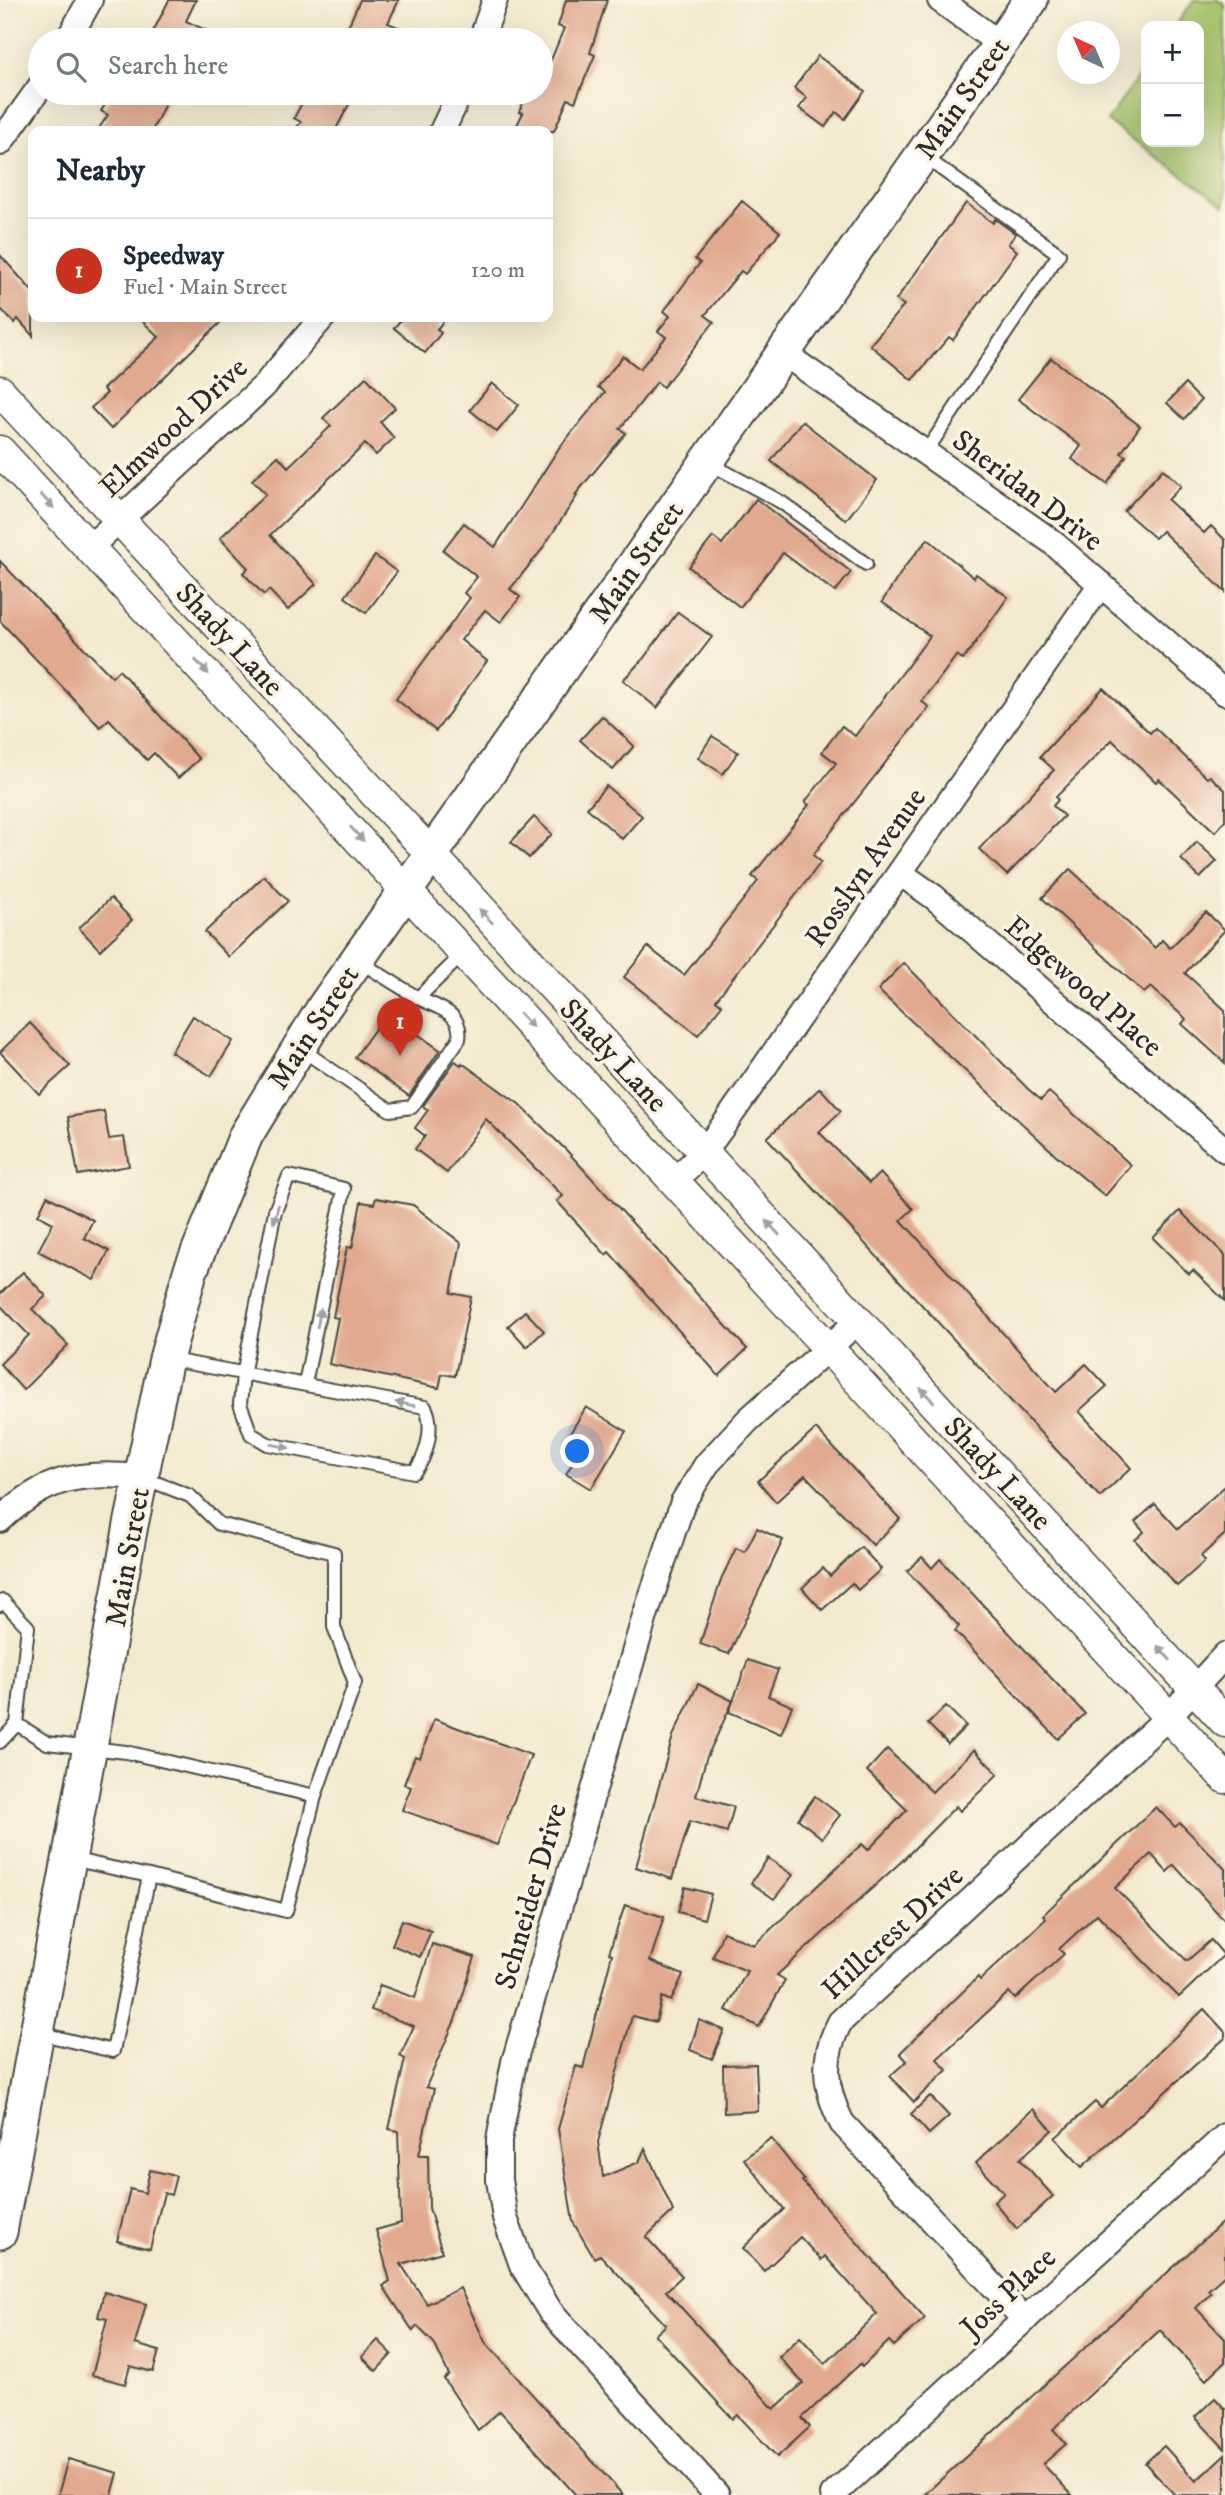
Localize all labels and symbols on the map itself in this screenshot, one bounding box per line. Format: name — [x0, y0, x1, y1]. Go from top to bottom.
north arrow — [1057, 21, 1120, 84]
street label: Main Street — [908, 31, 1019, 167]
street label: Elmwood Drive — [92, 350, 256, 506]
street label: Sheridan Drive — [944, 422, 1110, 560]
one-way arrow — [38, 492, 54, 509]
street label: Main Street — [582, 495, 693, 631]
street label: Shady Lane — [167, 575, 291, 705]
one-way arrow — [193, 658, 209, 675]
street label: Rosslyn Avenue — [798, 781, 935, 955]
one-way arrow — [348, 825, 364, 842]
one-way arrow — [478, 908, 494, 925]
street label: Edgewood Place — [996, 908, 1170, 1066]
street label: Main Street — [260, 959, 368, 1097]
street label: Shady Lane — [551, 991, 675, 1121]
pin: 1 — [377, 998, 423, 1056]
one-way arrow — [518, 1011, 534, 1029]
one-way arrow — [270, 1204, 280, 1225]
one-way arrow — [765, 1220, 781, 1237]
one-way arrow — [313, 1307, 324, 1329]
one-way arrow — [919, 1387, 935, 1404]
one-way arrow — [394, 1398, 416, 1409]
street label: Shady Lane — [935, 1409, 1059, 1539]
your location — [560, 1434, 594, 1468]
one-way arrow — [269, 1440, 291, 1451]
street label: Main Street — [98, 1485, 159, 1630]
one-way arrow — [1156, 1645, 1172, 1662]
street label: Schneider Drive — [487, 1799, 576, 1994]
street label: Hillcrest Drive — [815, 1858, 972, 2008]
street label: Joss Place — [951, 2240, 1064, 2349]

